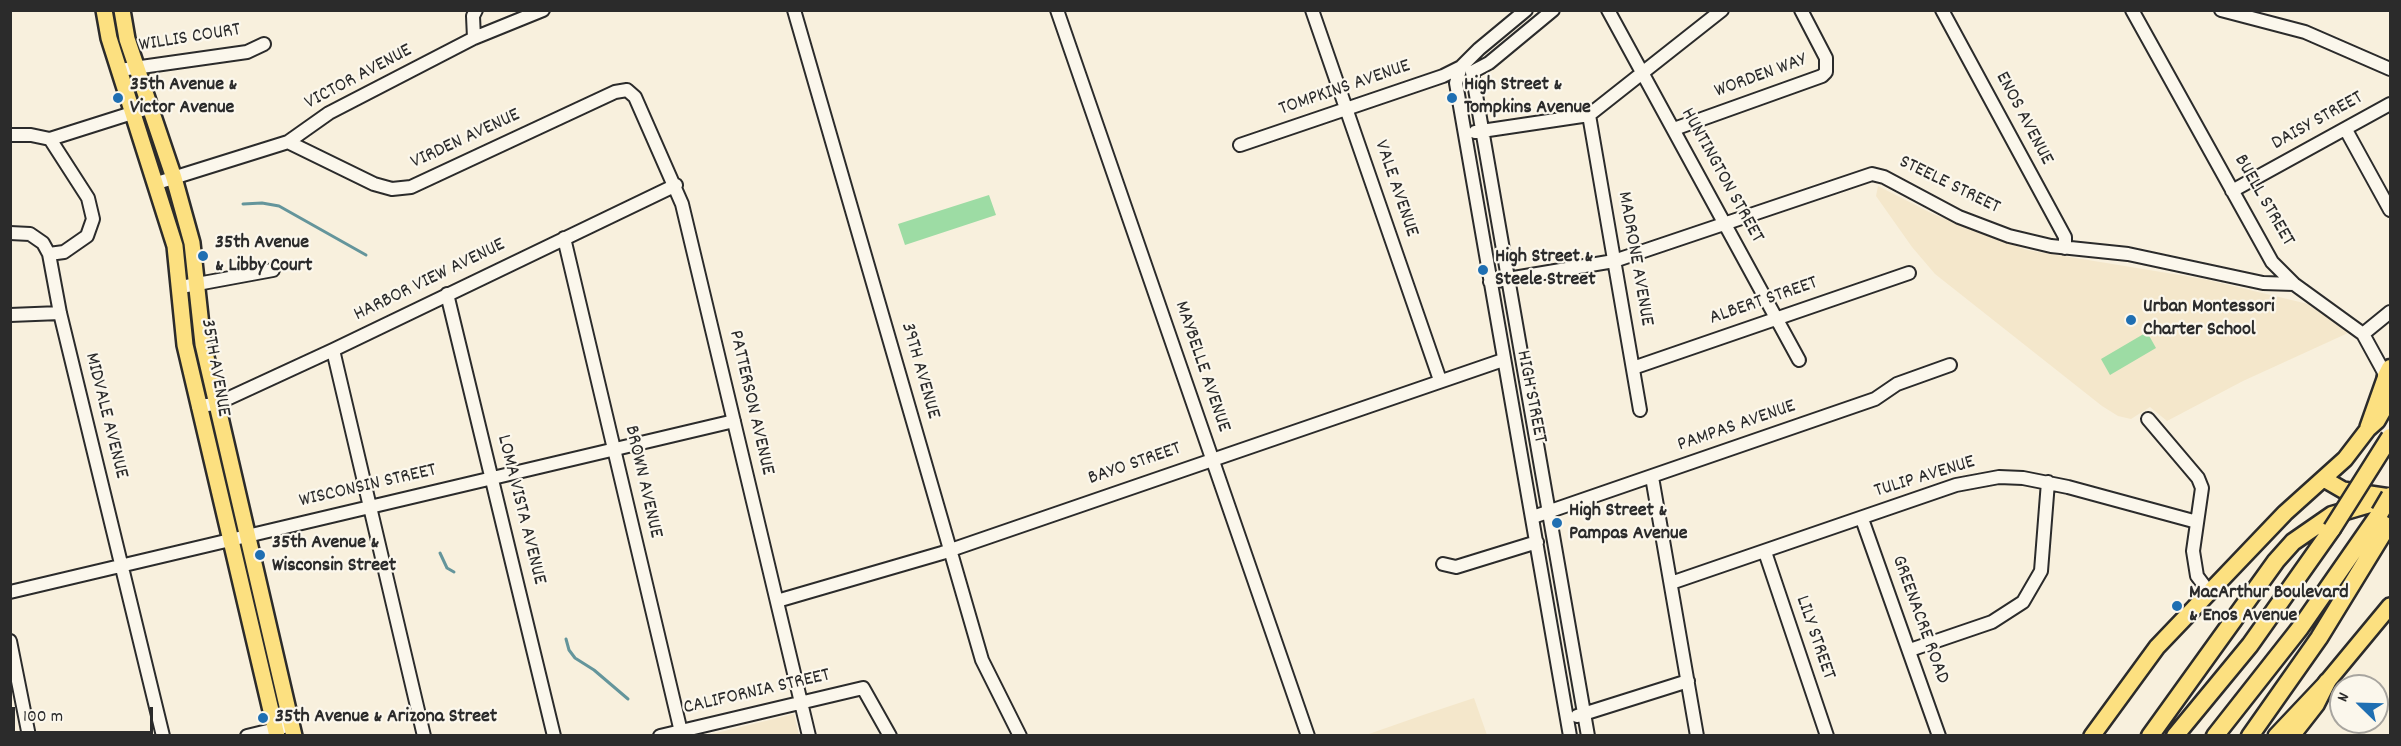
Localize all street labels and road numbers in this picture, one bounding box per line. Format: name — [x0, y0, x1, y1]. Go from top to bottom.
street label: WILLIS COURT — [138, 19, 242, 59]
street label: VICTOR AVENUE — [301, 40, 417, 116]
street label: WORDEN WAY — [1712, 49, 1810, 105]
street label: TOMPKINS AVENUE — [1276, 55, 1414, 123]
street label: ENOS AVENUE — [1988, 68, 2058, 170]
street label: DAISY STREET — [2268, 87, 2368, 157]
street label: VIRDEN AVENUE — [408, 104, 524, 176]
street label: HUNTINGTON STREET — [1674, 104, 1768, 248]
street label: VALE AVENUE — [1367, 138, 1423, 240]
street label: STEELE STREET — [1895, 151, 2003, 221]
street label: BUELL STREET — [2227, 151, 2299, 251]
street label: MADRONE AVENUE — [1610, 190, 1658, 328]
street label: HARBOR VIEW AVENUE — [350, 234, 510, 328]
street label: ALBERT STREET — [1707, 272, 1821, 332]
street label: MAYBELLE AVENUE — [1167, 298, 1235, 436]
street label: 35TH AVENUE — [194, 317, 234, 419]
street label: 39TH AVENUE — [894, 320, 944, 422]
street label: PATTERSON AVENUE — [722, 328, 778, 478]
street label: HIGH STREET — [1509, 349, 1551, 445]
street label: MIDVALE AVENUE — [78, 351, 132, 481]
street label: PAMPAS AVENUE — [1675, 396, 1799, 458]
street label: BROWN AVENUE — [617, 423, 667, 541]
street label: LOMA VISTA AVENUE — [490, 433, 550, 587]
street label: BAYO STREET — [1085, 438, 1185, 492]
street label: TULIP AVENUE — [1872, 451, 1978, 505]
street label: WISCONSIN STREET — [297, 460, 439, 514]
street label: GREENACRE ROAD — [1885, 553, 1953, 687]
street label: LILY STREET — [1788, 593, 1840, 683]
street label: CALIFORNIA STREET — [681, 664, 833, 722]

